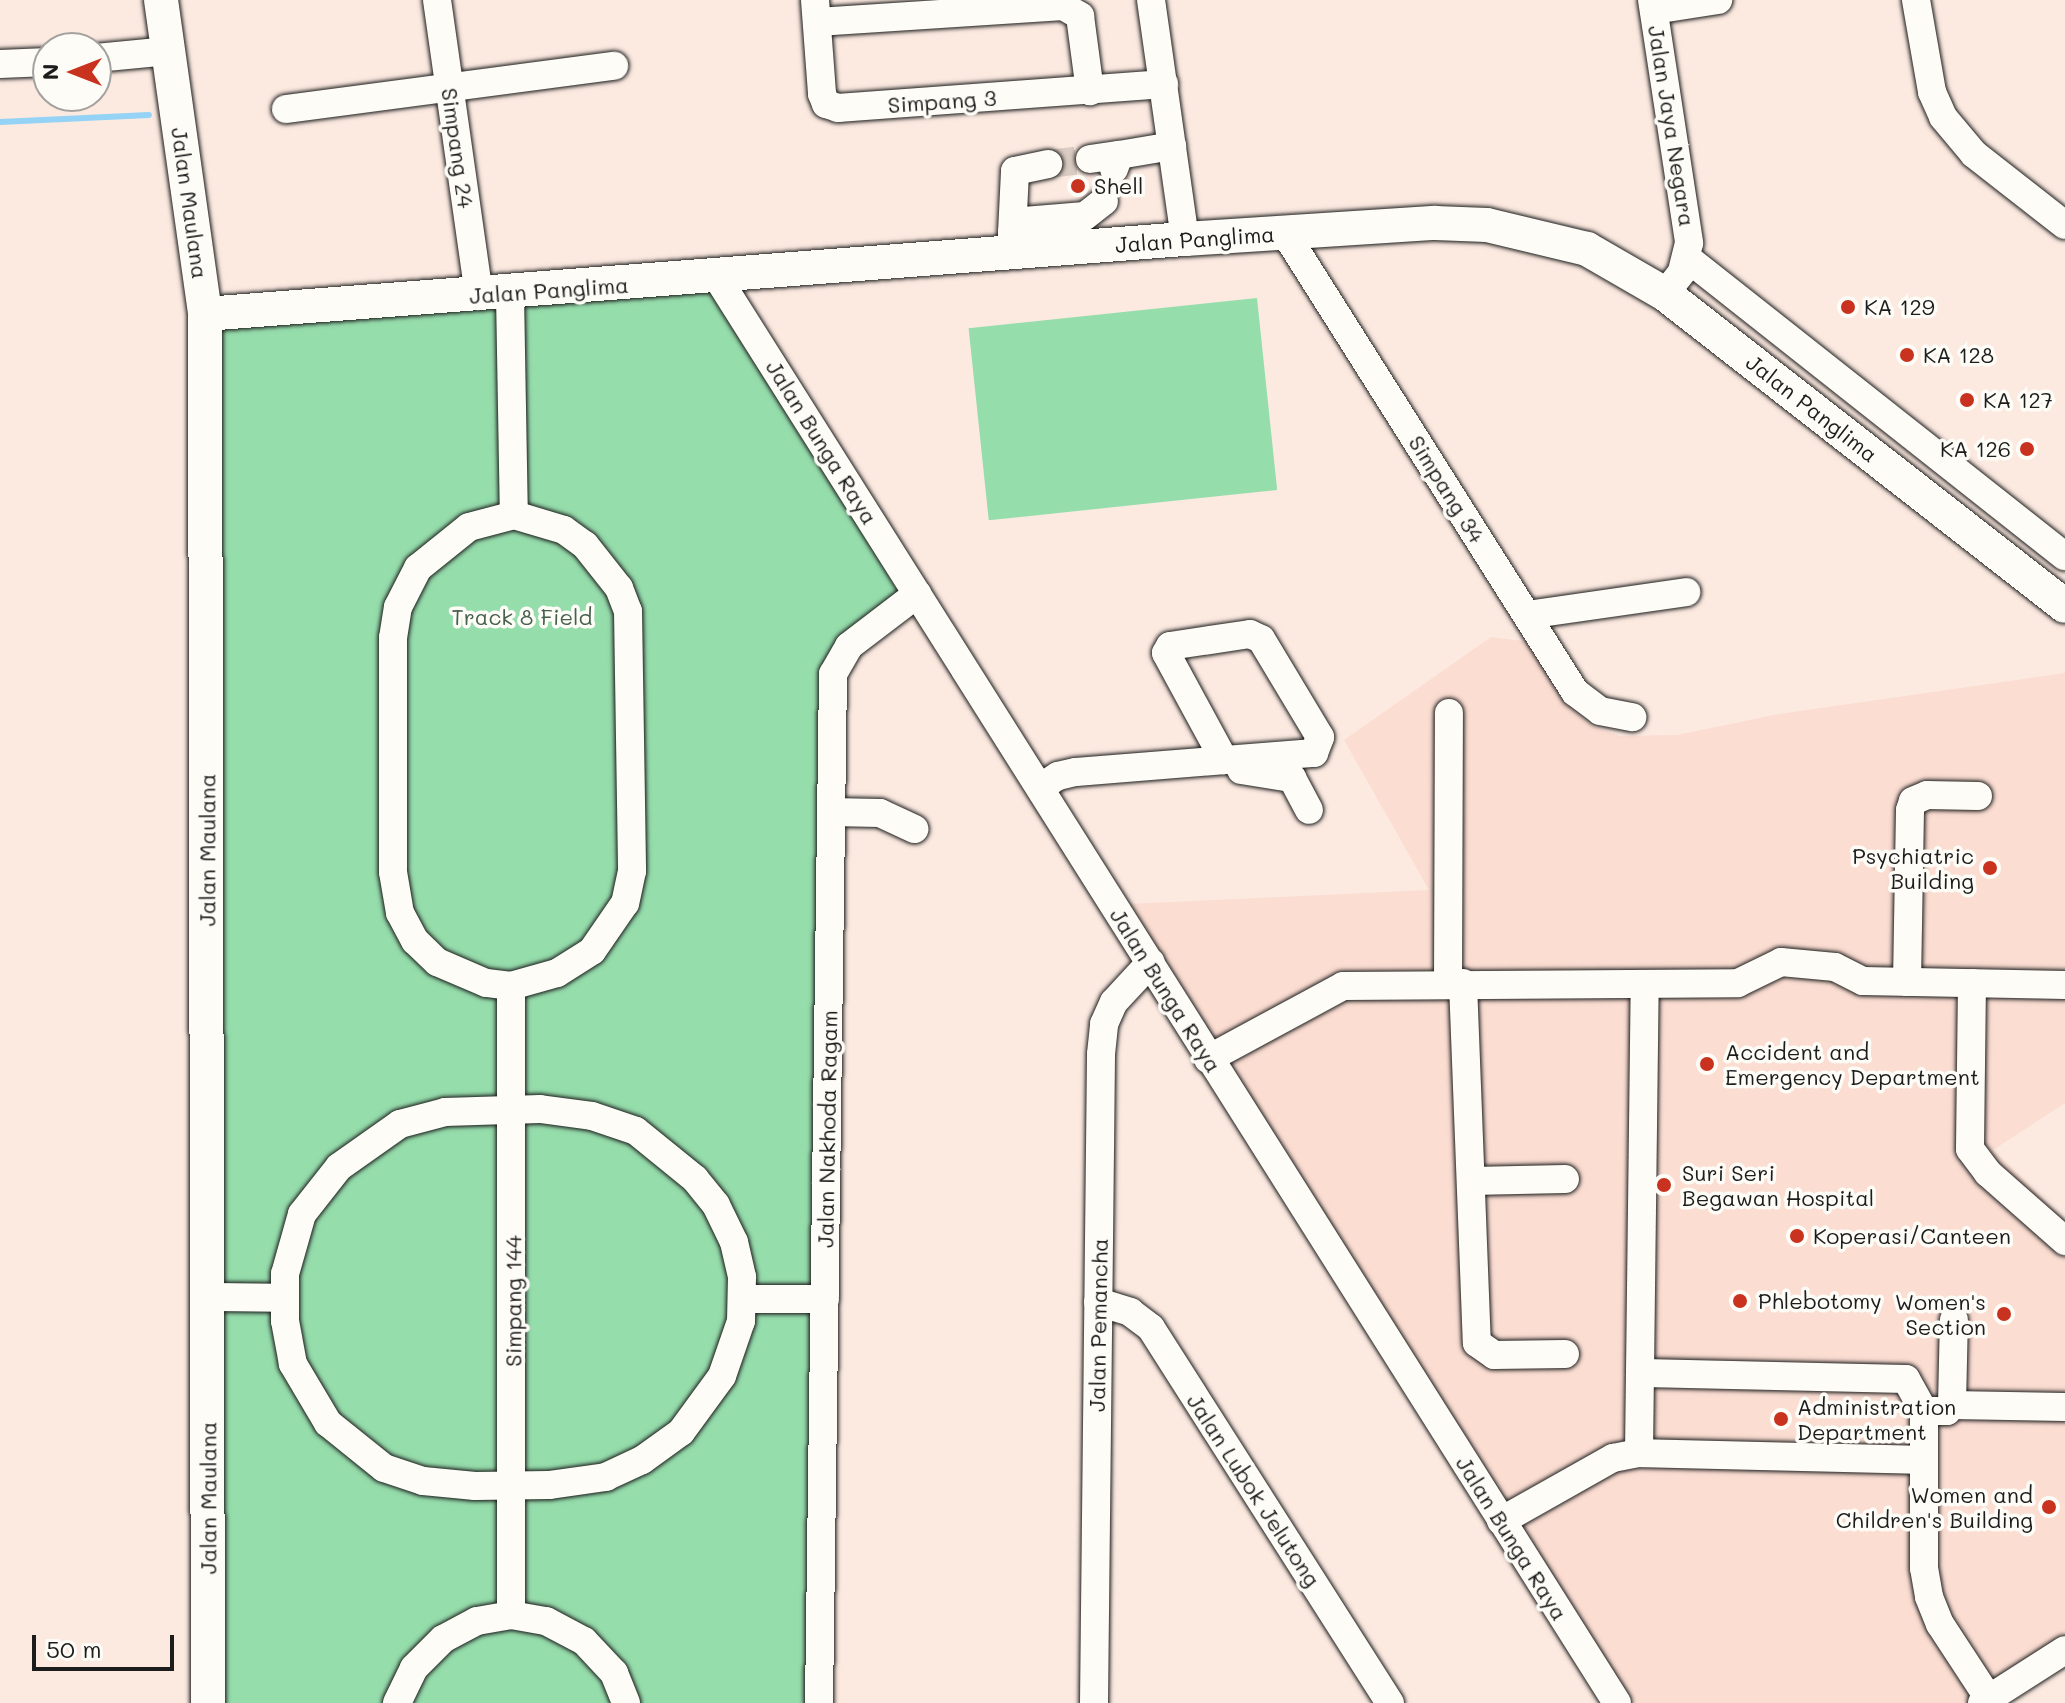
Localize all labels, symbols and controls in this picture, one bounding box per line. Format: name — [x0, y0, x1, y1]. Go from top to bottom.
street label: Jalan Jaya Negara — [1643, 24, 1701, 228]
north arrow — [32, 32, 112, 112]
text: N — [35, 64, 64, 80]
street label: Simpang 3 — [887, 84, 997, 118]
street label: Simpang 24 — [437, 86, 479, 210]
street label: Jalan Maulana — [166, 126, 214, 280]
place label: Shell — [1094, 173, 1143, 199]
marker: Shell — [1069, 177, 1087, 195]
street label: Jalan Panglima — [1114, 220, 1276, 258]
street label: Jalan Panglima — [468, 271, 630, 309]
place label: KA 129 — [1864, 294, 1935, 320]
marker: KA 129 — [1839, 298, 1857, 316]
place label: KA 128 — [1923, 342, 1994, 368]
marker: KA 128 — [1898, 346, 1916, 364]
street label: Jalan Panglima — [1741, 348, 1883, 468]
street label: Jalan Bunga Raya — [761, 355, 883, 529]
place label: KA 127 — [1983, 387, 2053, 413]
marker: KA 127 — [1958, 391, 1976, 409]
street label: Simpang 34 — [1404, 430, 1490, 548]
place label: KA 126 — [1940, 436, 2011, 462]
marker: KA 126 — [2018, 440, 2036, 458]
park label: Track 8 Field — [451, 604, 593, 630]
street label: Jalan Maulana — [194, 774, 220, 926]
place label: Psychiatric Building — [1852, 842, 1974, 894]
marker: Psychiatric Building — [1981, 859, 1999, 877]
street label: Jalan Bunga Raya — [1105, 903, 1227, 1077]
street label: Jalan Nakhoda Ragam — [812, 1010, 842, 1248]
place label: Accident and Emergency Department — [1725, 1038, 1980, 1090]
marker: Accident and Emergency Department — [1696, 1053, 1718, 1075]
place label: Suri Seri Begawan Hospital — [1682, 1159, 1874, 1210]
marker: Suri Seri Begawan Hospital — [1653, 1174, 1675, 1196]
place label: Koperasi/Canteen — [1813, 1223, 2011, 1249]
marker: Koperasi/Canteen — [1788, 1227, 1806, 1245]
street label: Simpang 144 — [500, 1235, 526, 1367]
street label: Jalan Pemancha — [1083, 1238, 1113, 1412]
place label: Phlebotomy — [1758, 1288, 1882, 1314]
place label: Women's Section — [1895, 1288, 1986, 1340]
marker: Phlebotomy — [1729, 1290, 1751, 1312]
marker: Women's Section — [1993, 1303, 2015, 1325]
street label: Jalan Lubok Jelutong — [1182, 1389, 1326, 1591]
place label: Administration Department — [1797, 1393, 1956, 1444]
marker: Administration Department — [1772, 1410, 1790, 1428]
street label: Jalan Maulana — [195, 1422, 221, 1574]
street label: Jalan Bunga Raya — [1451, 1451, 1573, 1625]
place label: Women and Children's Building — [1836, 1481, 2033, 1532]
marker: Women and Children's Building — [2040, 1498, 2058, 1516]
scale bar — [36, 1619, 178, 1669]
text: 50 m — [46, 1633, 102, 1664]

